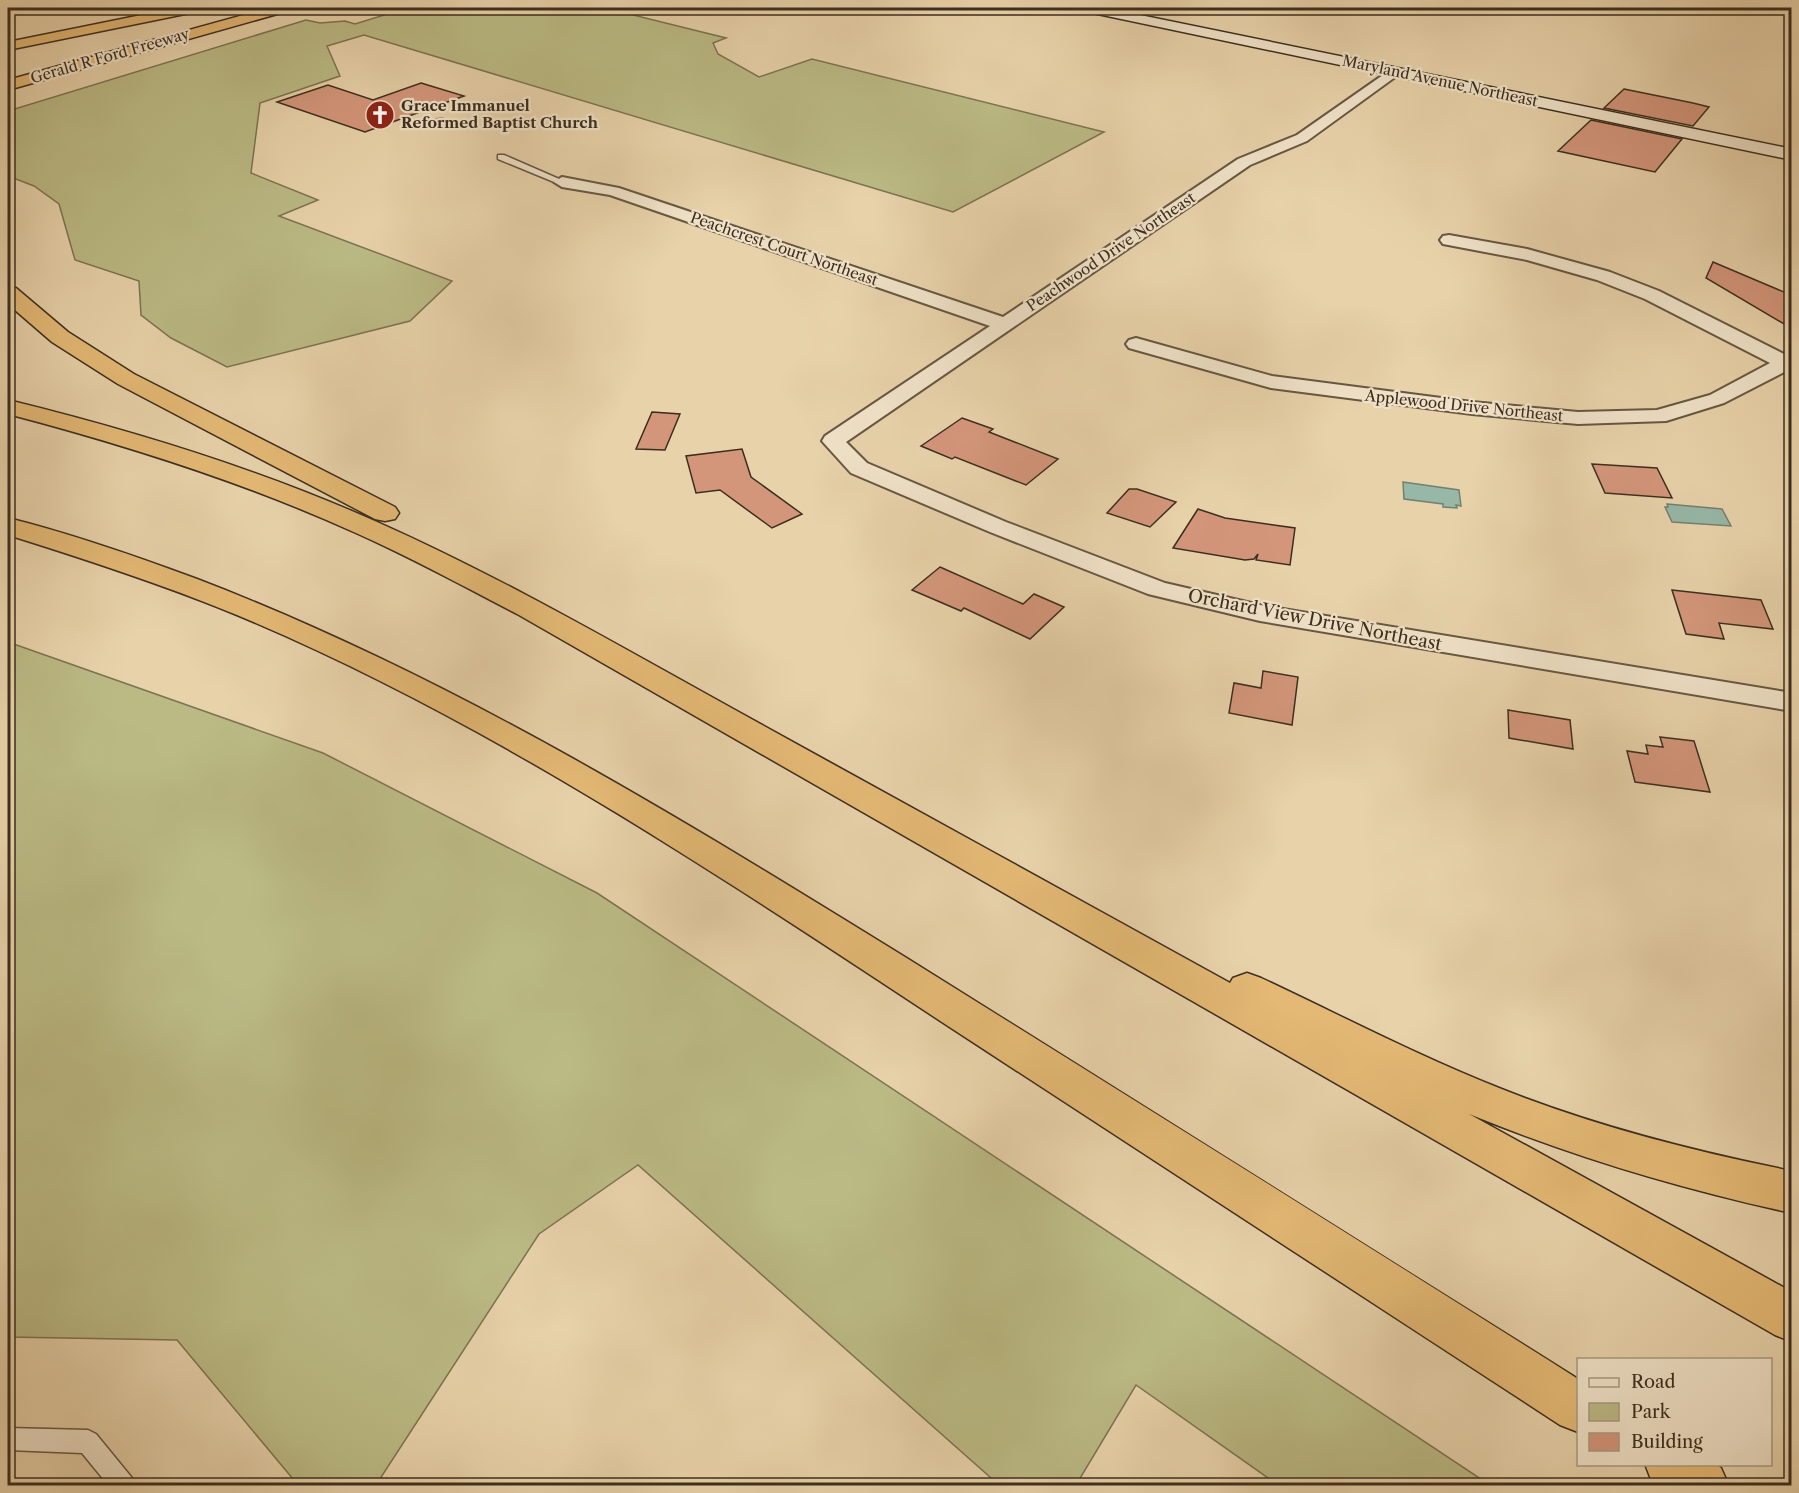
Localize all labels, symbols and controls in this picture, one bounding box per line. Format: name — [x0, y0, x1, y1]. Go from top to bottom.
street label: Gerald R Ford Freeway — [28, 24, 192, 87]
street label: Maryland Avenue Northeast — [1341, 50, 1540, 111]
place label: Grace Immanuel Reformed Baptist Church — [401, 96, 599, 132]
church icon: Grace Immanuel Reformed Baptist Church — [364, 99, 396, 131]
street label: Peachwood Drive Northeast — [1023, 188, 1199, 315]
street label: Peachcrest Court Northeast — [688, 207, 881, 290]
street label: Applewood Drive Northeast — [1363, 386, 1565, 425]
street label: Orchard View Drive Northeast — [1186, 585, 1444, 656]
legend — [1577, 1358, 1772, 1466]
text: Road — [1631, 1371, 1676, 1393]
text: Park — [1631, 1401, 1672, 1423]
text: Building — [1631, 1431, 1703, 1453]

